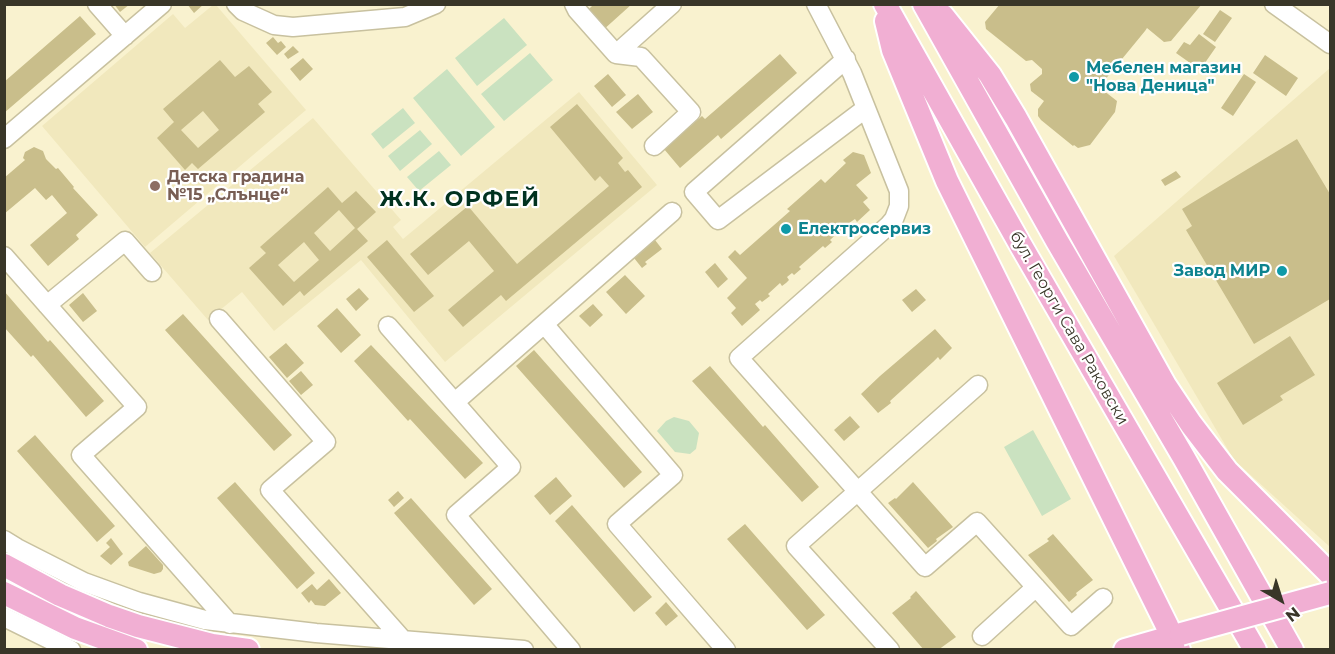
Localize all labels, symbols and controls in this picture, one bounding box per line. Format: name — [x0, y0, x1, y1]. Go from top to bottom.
place label: Мебелен магазин "Нова Деница" — [1086, 58, 1241, 96]
marker: Мебелен магазин "Нова Деница" — [1067, 70, 1081, 84]
place label: Детска градина №15 „Слънце“ — [167, 167, 304, 205]
marker: Детска градина №15 „Слънце“ — [148, 179, 162, 193]
district label: Ж.К. ОРФЕЙ — [380, 187, 540, 213]
place label: Електросервиз — [798, 219, 931, 239]
marker: Електросервиз — [779, 222, 793, 236]
street label: бул. Георги Сава Раковски — [1006, 228, 1132, 428]
place label: Завод МИР — [1174, 261, 1270, 281]
marker: Завод МИР — [1275, 264, 1289, 278]
north arrow — [1251, 570, 1311, 630]
text: N — [1282, 603, 1304, 626]

